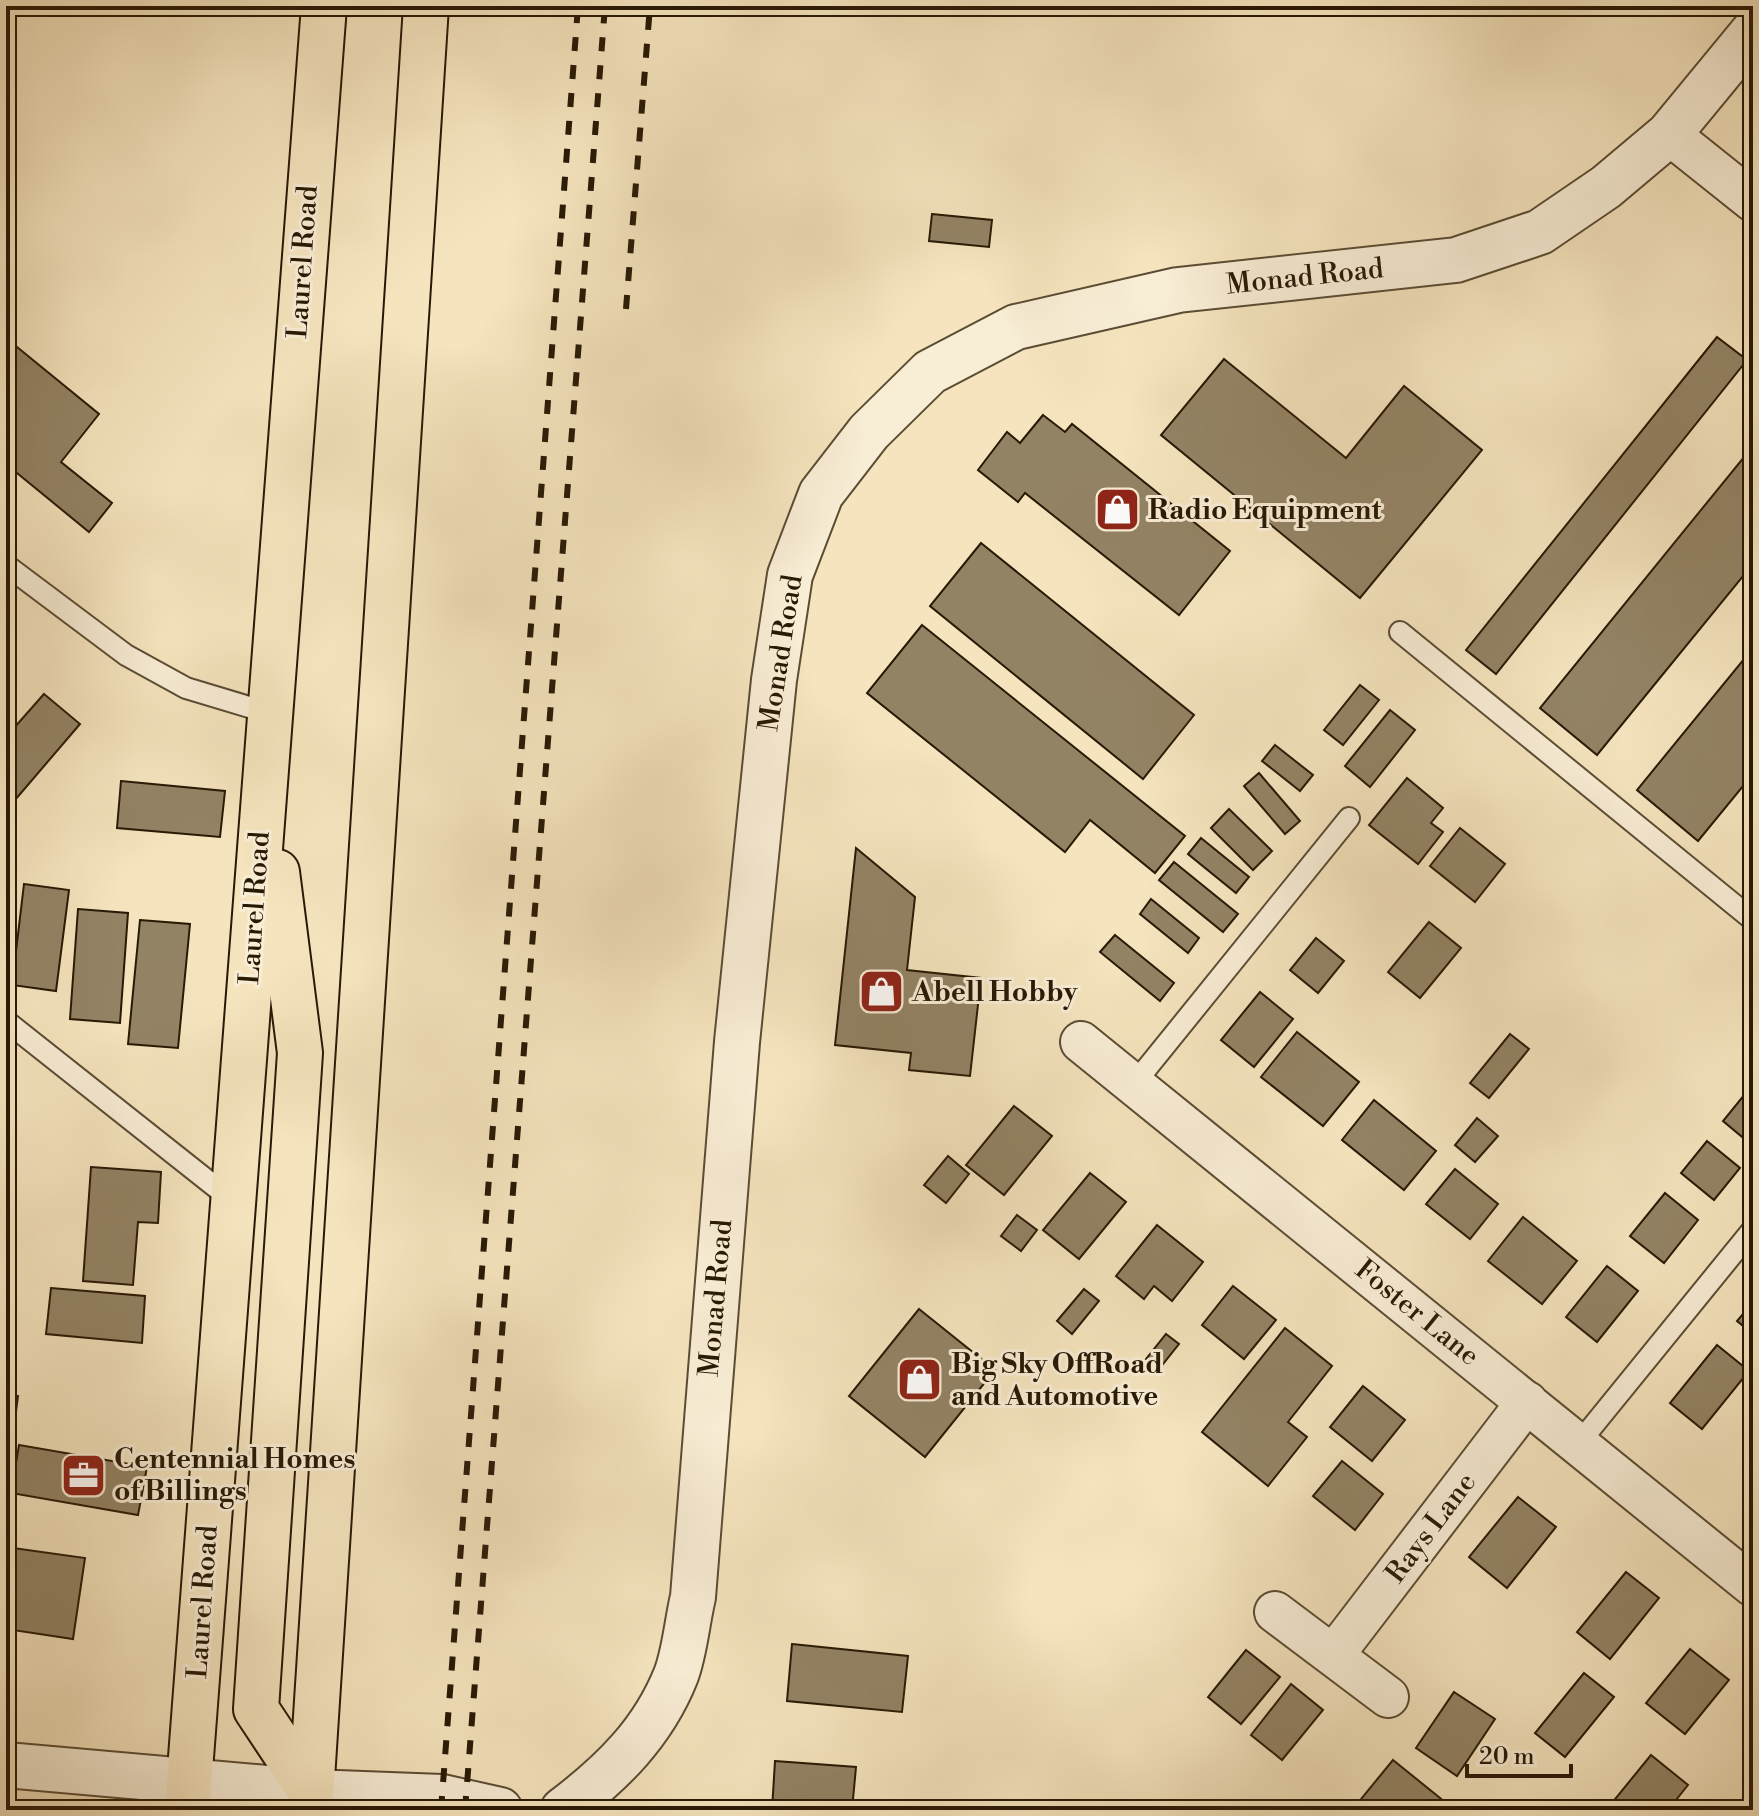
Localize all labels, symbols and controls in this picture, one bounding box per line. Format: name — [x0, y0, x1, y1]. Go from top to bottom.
street label: Laurel Road — [280, 184, 326, 340]
street label: Monad Road — [1225, 251, 1385, 303]
shop icon: Radio Equipment — [1093, 486, 1141, 534]
place label: Radio Equipment — [1148, 493, 1382, 528]
street label: Monad Road — [751, 572, 811, 734]
street label: Laurel Road — [232, 830, 278, 986]
shop icon: Abell Hobby — [857, 968, 905, 1016]
place label: Abell Hobby — [911, 975, 1078, 1010]
street label: Monad Road — [692, 1218, 740, 1378]
street label: Foster Lane — [1348, 1252, 1486, 1374]
place label: Big Sky OffRoad and Automotive — [951, 1347, 1163, 1414]
shop icon: Big Sky OffRoad and Automotive — [896, 1356, 944, 1404]
place label: Centennial Homes of Billings — [114, 1442, 355, 1509]
office icon: Centennial Homes of Billings — [59, 1451, 107, 1499]
street label: Rays Lane — [1378, 1466, 1484, 1590]
street label: Laurel Road — [180, 1524, 226, 1680]
scale bar — [1467, 1728, 1571, 1778]
text: 20 m — [1479, 1742, 1535, 1772]

